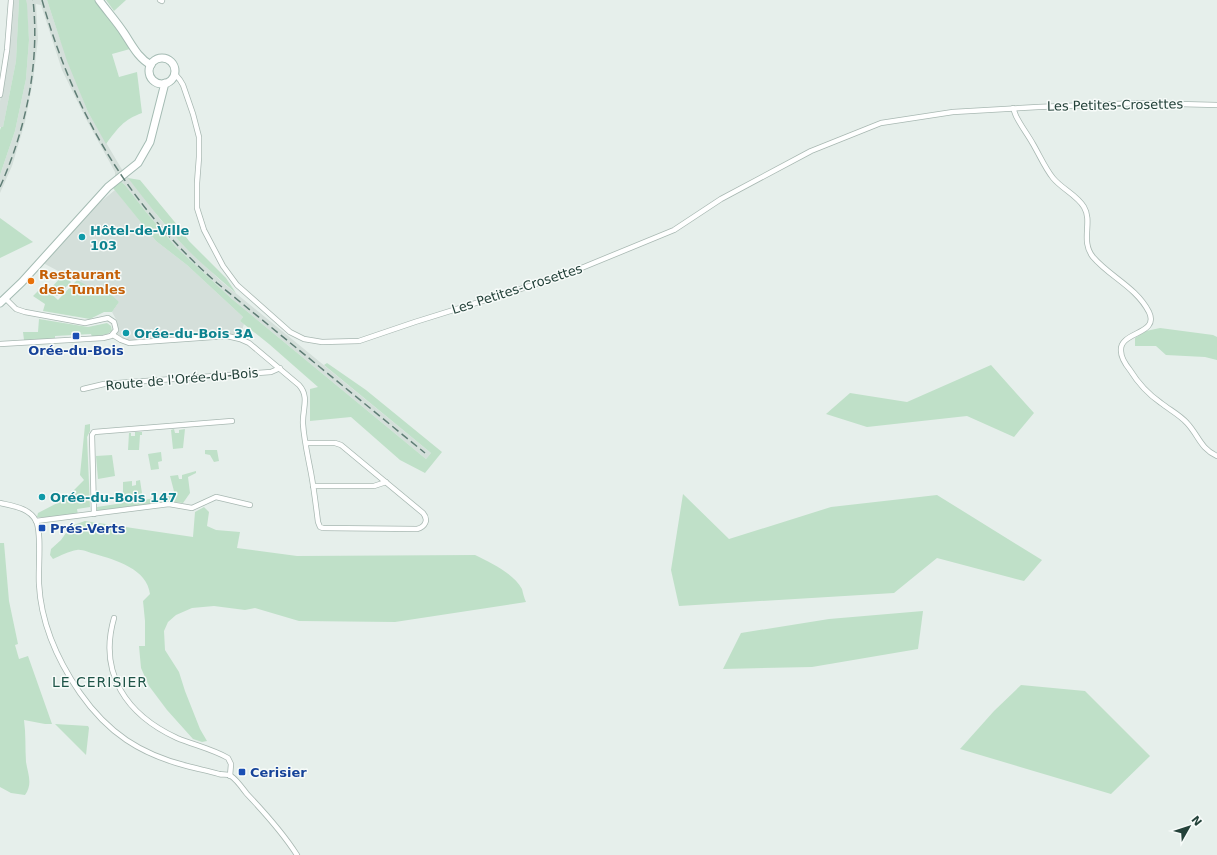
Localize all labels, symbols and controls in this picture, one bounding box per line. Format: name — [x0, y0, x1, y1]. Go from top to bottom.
street label: Les Petites-Crosettes — [1047, 96, 1184, 114]
place label: Hôtel-de-Ville 103 — [90, 223, 189, 253]
marker: Hôtel-de-Ville 103 — [77, 232, 87, 242]
street label: Les Petites-Crosettes — [450, 261, 584, 317]
place label: Restaurant des Tunnles — [39, 267, 126, 297]
marker: Restaurant des Tunnles — [26, 276, 36, 286]
place label: Orée-du-Bois 3A — [134, 326, 253, 341]
marker: Orée-du-Bois 3A — [121, 328, 131, 338]
marker: Orée-du-Bois — [71, 331, 81, 341]
place label: Orée-du-Bois — [28, 343, 124, 358]
street label: Route de l'Orée-du-Bois — [105, 365, 259, 393]
place label: Orée-du-Bois 147 — [50, 490, 177, 505]
marker: Orée-du-Bois 147 — [37, 492, 47, 502]
place label: Prés-Verts — [50, 521, 126, 536]
marker: Prés-Verts — [37, 523, 47, 533]
district label: LE CERISIER — [52, 674, 148, 690]
place label: Cerisier — [250, 765, 307, 780]
marker: Cerisier — [237, 767, 247, 777]
north arrow — [1169, 807, 1209, 847]
text: N — [1188, 813, 1204, 829]

